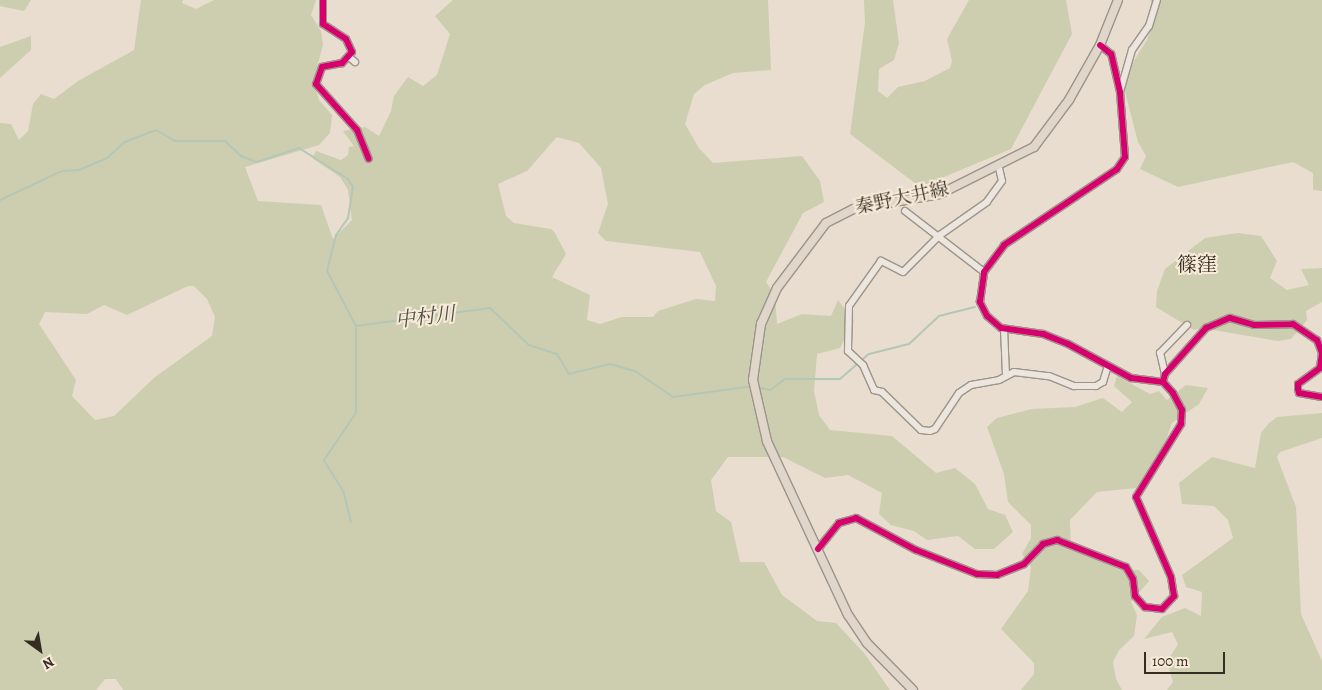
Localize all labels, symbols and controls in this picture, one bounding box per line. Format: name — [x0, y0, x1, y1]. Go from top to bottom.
street label: 秦野大井線 — [853, 178, 951, 220]
district label: 篠窪 — [1177, 252, 1217, 276]
water label: 中村川 — [394, 301, 456, 333]
north arrow — [15, 625, 65, 675]
scale bar — [1147, 642, 1228, 674]
text: 100 m — [1152, 651, 1189, 671]
text: N — [39, 652, 58, 674]

